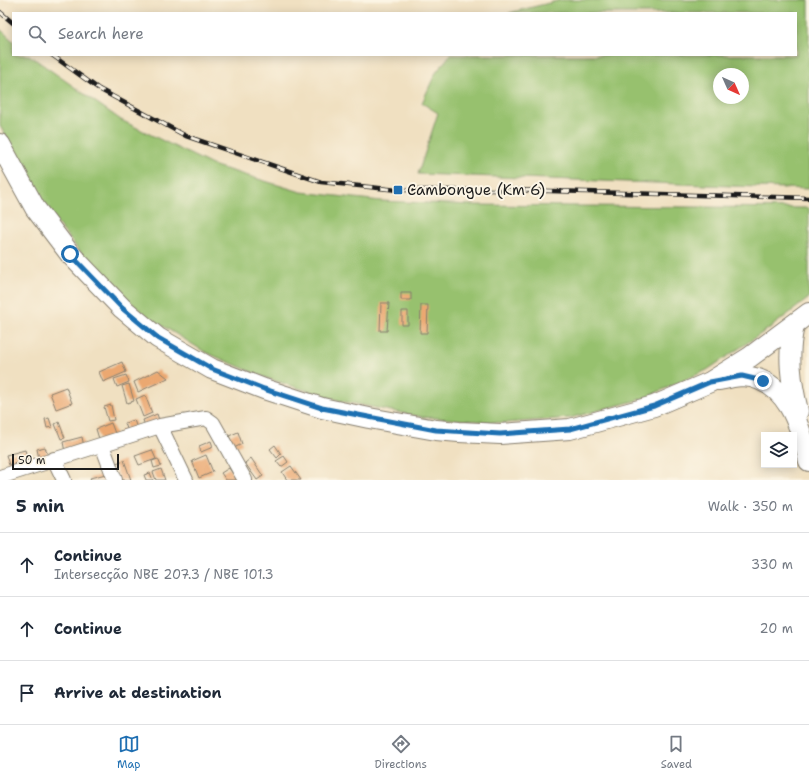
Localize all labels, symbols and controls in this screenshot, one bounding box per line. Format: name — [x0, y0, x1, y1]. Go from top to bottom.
search box — [12, 12, 797, 56]
icon: search — [26, 23, 48, 45]
text: Search here — [58, 24, 144, 44]
north arrow — [713, 68, 749, 104]
place label: Cambongue (Km 6) — [407, 180, 545, 200]
marker: Cambongue (Km 6) — [392, 184, 404, 196]
route start — [61, 245, 79, 263]
route end — [754, 372, 772, 390]
map controls — [761, 432, 797, 468]
button: layers — [761, 432, 797, 468]
scale bar — [12, 452, 119, 471]
text: 50 m — [18, 453, 46, 468]
text: 5 min — [16, 495, 64, 517]
text: Walk · 350 m — [708, 498, 793, 515]
text: Continue — [54, 546, 122, 566]
icon: ahead — [16, 554, 38, 576]
text: 330 m — [751, 556, 793, 573]
text: Intersecção NBE 207.3 / NBE 101.3 — [54, 566, 274, 583]
icon: ahead — [16, 618, 38, 640]
text: Continue — [54, 619, 122, 639]
text: 20 m — [760, 620, 793, 637]
icon: arrive — [16, 682, 38, 704]
text: Arrive at destination — [54, 683, 222, 703]
tab: Map — [117, 733, 141, 772]
tab: Directions — [374, 733, 427, 772]
tab: Saved — [661, 733, 692, 772]

